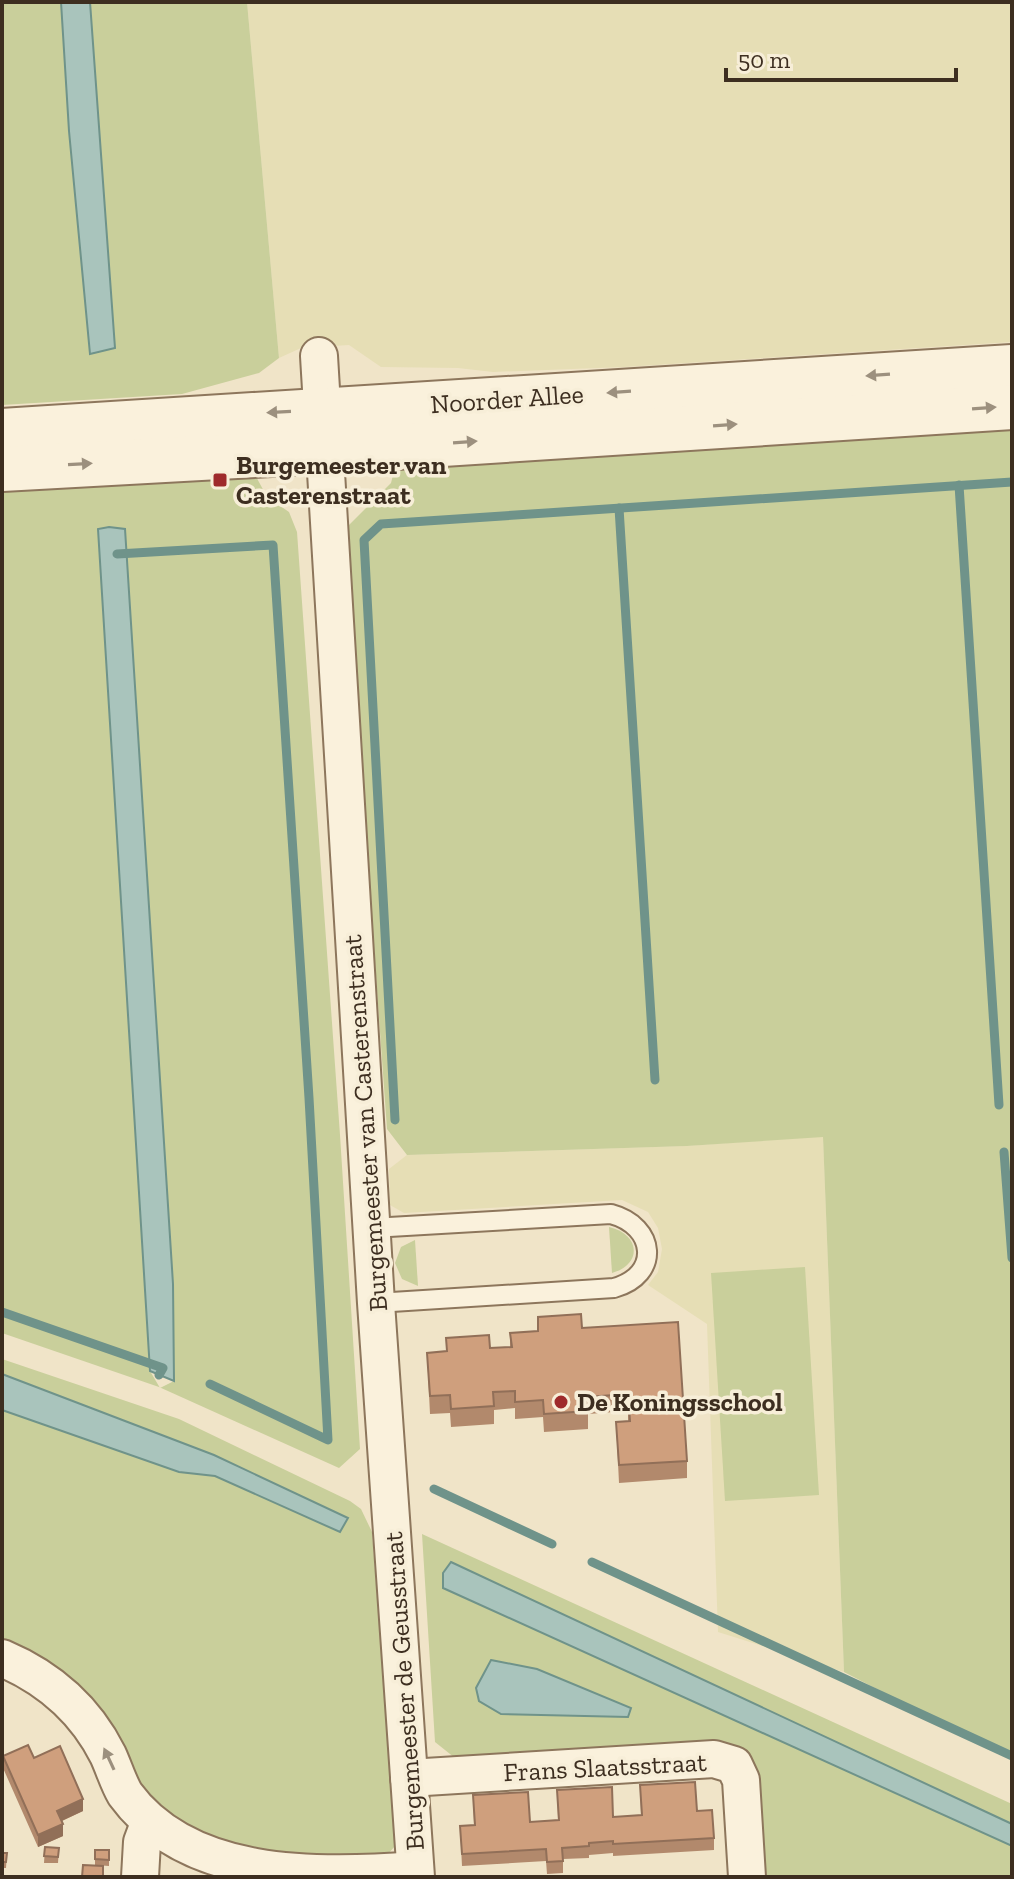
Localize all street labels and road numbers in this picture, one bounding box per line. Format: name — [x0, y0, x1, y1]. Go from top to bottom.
street label: Noorder Allee — [429, 378, 585, 420]
street label: Burgemeester van Casterenstraat — [336, 933, 394, 1312]
street label: Burgemeester de Geusstraat — [377, 1530, 431, 1851]
street label: Frans Slaatsstraat — [502, 1746, 708, 1788]

